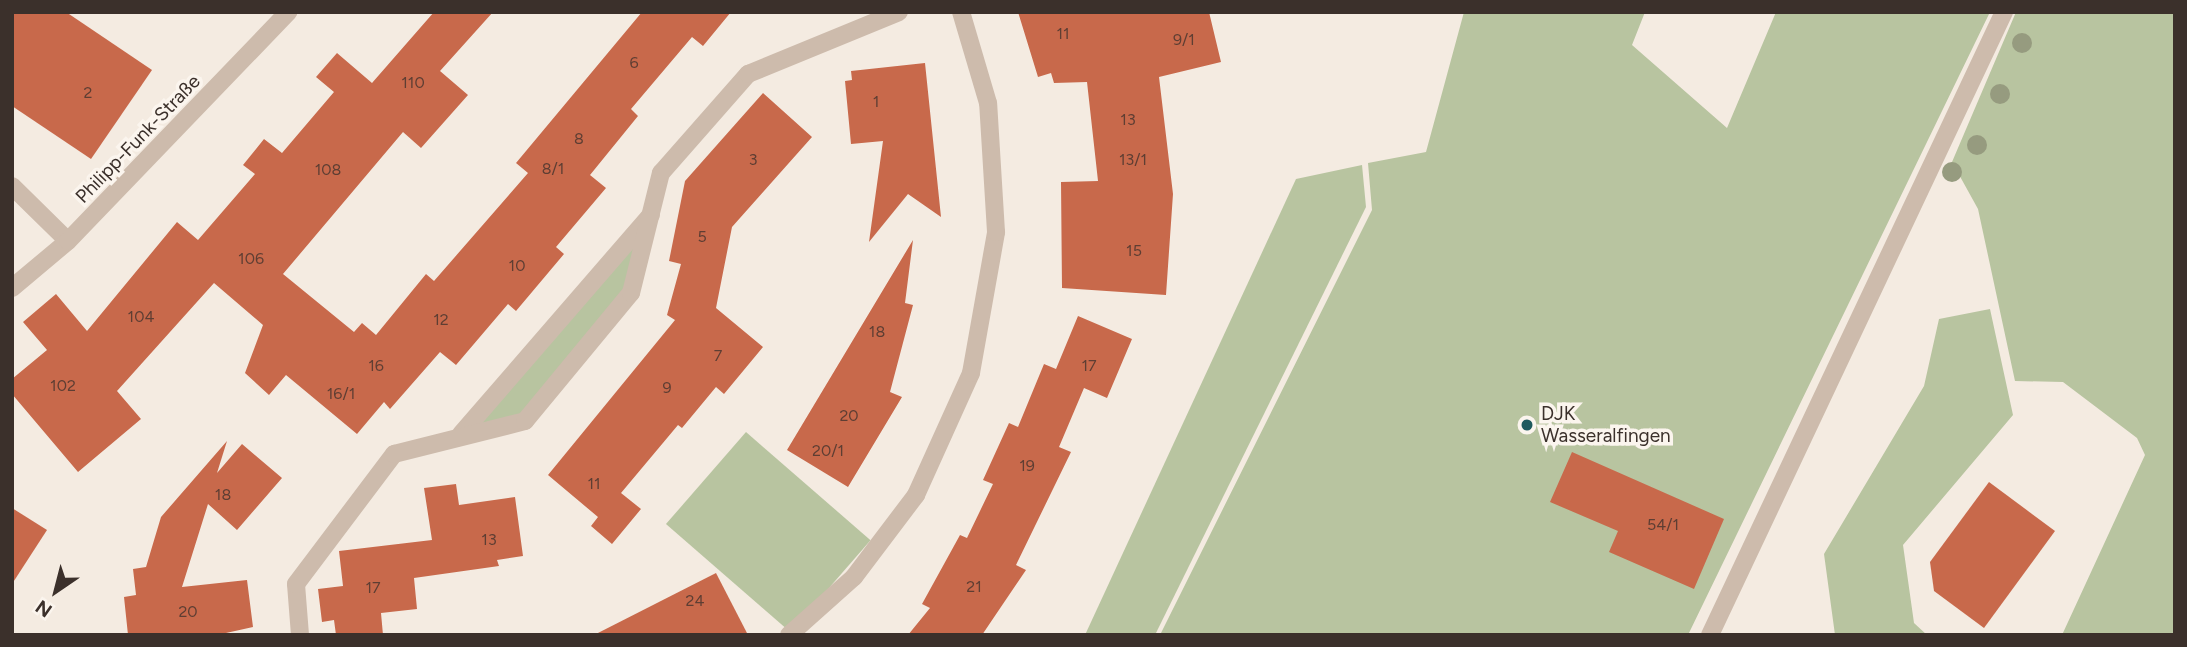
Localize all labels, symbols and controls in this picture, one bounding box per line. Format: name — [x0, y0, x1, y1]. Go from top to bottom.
house number: 11 — [1056, 24, 1070, 44]
house number: 9/1 — [1173, 30, 1195, 50]
house number: 6 — [629, 53, 639, 73]
street label: Philipp-Funk-Straße — [71, 70, 205, 208]
house number: 110 — [401, 73, 425, 93]
house number: 2 — [84, 83, 92, 103]
house number: 1 — [873, 92, 879, 112]
house number: 13 — [1120, 110, 1136, 130]
house number: 8 — [574, 129, 584, 149]
house number: 3 — [749, 150, 757, 170]
house number: 13/1 — [1119, 150, 1147, 170]
house number: 8/1 — [542, 159, 564, 179]
house number: 108 — [315, 160, 341, 180]
house number: 5 — [697, 227, 707, 247]
house number: 15 — [1126, 241, 1142, 261]
house number: 106 — [238, 249, 264, 269]
house number: 10 — [509, 256, 525, 276]
house number: 104 — [128, 307, 154, 327]
house number: 12 — [433, 310, 449, 330]
house number: 18 — [869, 322, 885, 342]
house number: 7 — [714, 346, 722, 366]
house number: 16 — [368, 356, 384, 376]
house number: 17 — [1081, 356, 1097, 376]
house number: 102 — [50, 376, 76, 396]
house number: 9 — [662, 378, 672, 398]
house number: 16/1 — [327, 384, 355, 404]
place label: DJK Wasseralfingen — [1541, 403, 1671, 447]
house number: 20 — [839, 406, 859, 426]
marker: DJK Wasseralfingen — [1519, 417, 1535, 433]
house number: 20/1 — [812, 441, 844, 461]
house number: 19 — [1019, 456, 1035, 476]
house number: 11 — [587, 474, 601, 494]
house number: 18 — [215, 485, 231, 505]
house number: 54/1 — [1647, 515, 1679, 535]
house number: 13 — [481, 530, 497, 550]
north arrow — [21, 556, 91, 626]
house number: 21 — [966, 577, 982, 597]
house number: 17 — [365, 578, 381, 598]
house number: 24 — [686, 591, 704, 611]
text: N — [31, 595, 56, 622]
house number: 20 — [178, 602, 198, 622]

